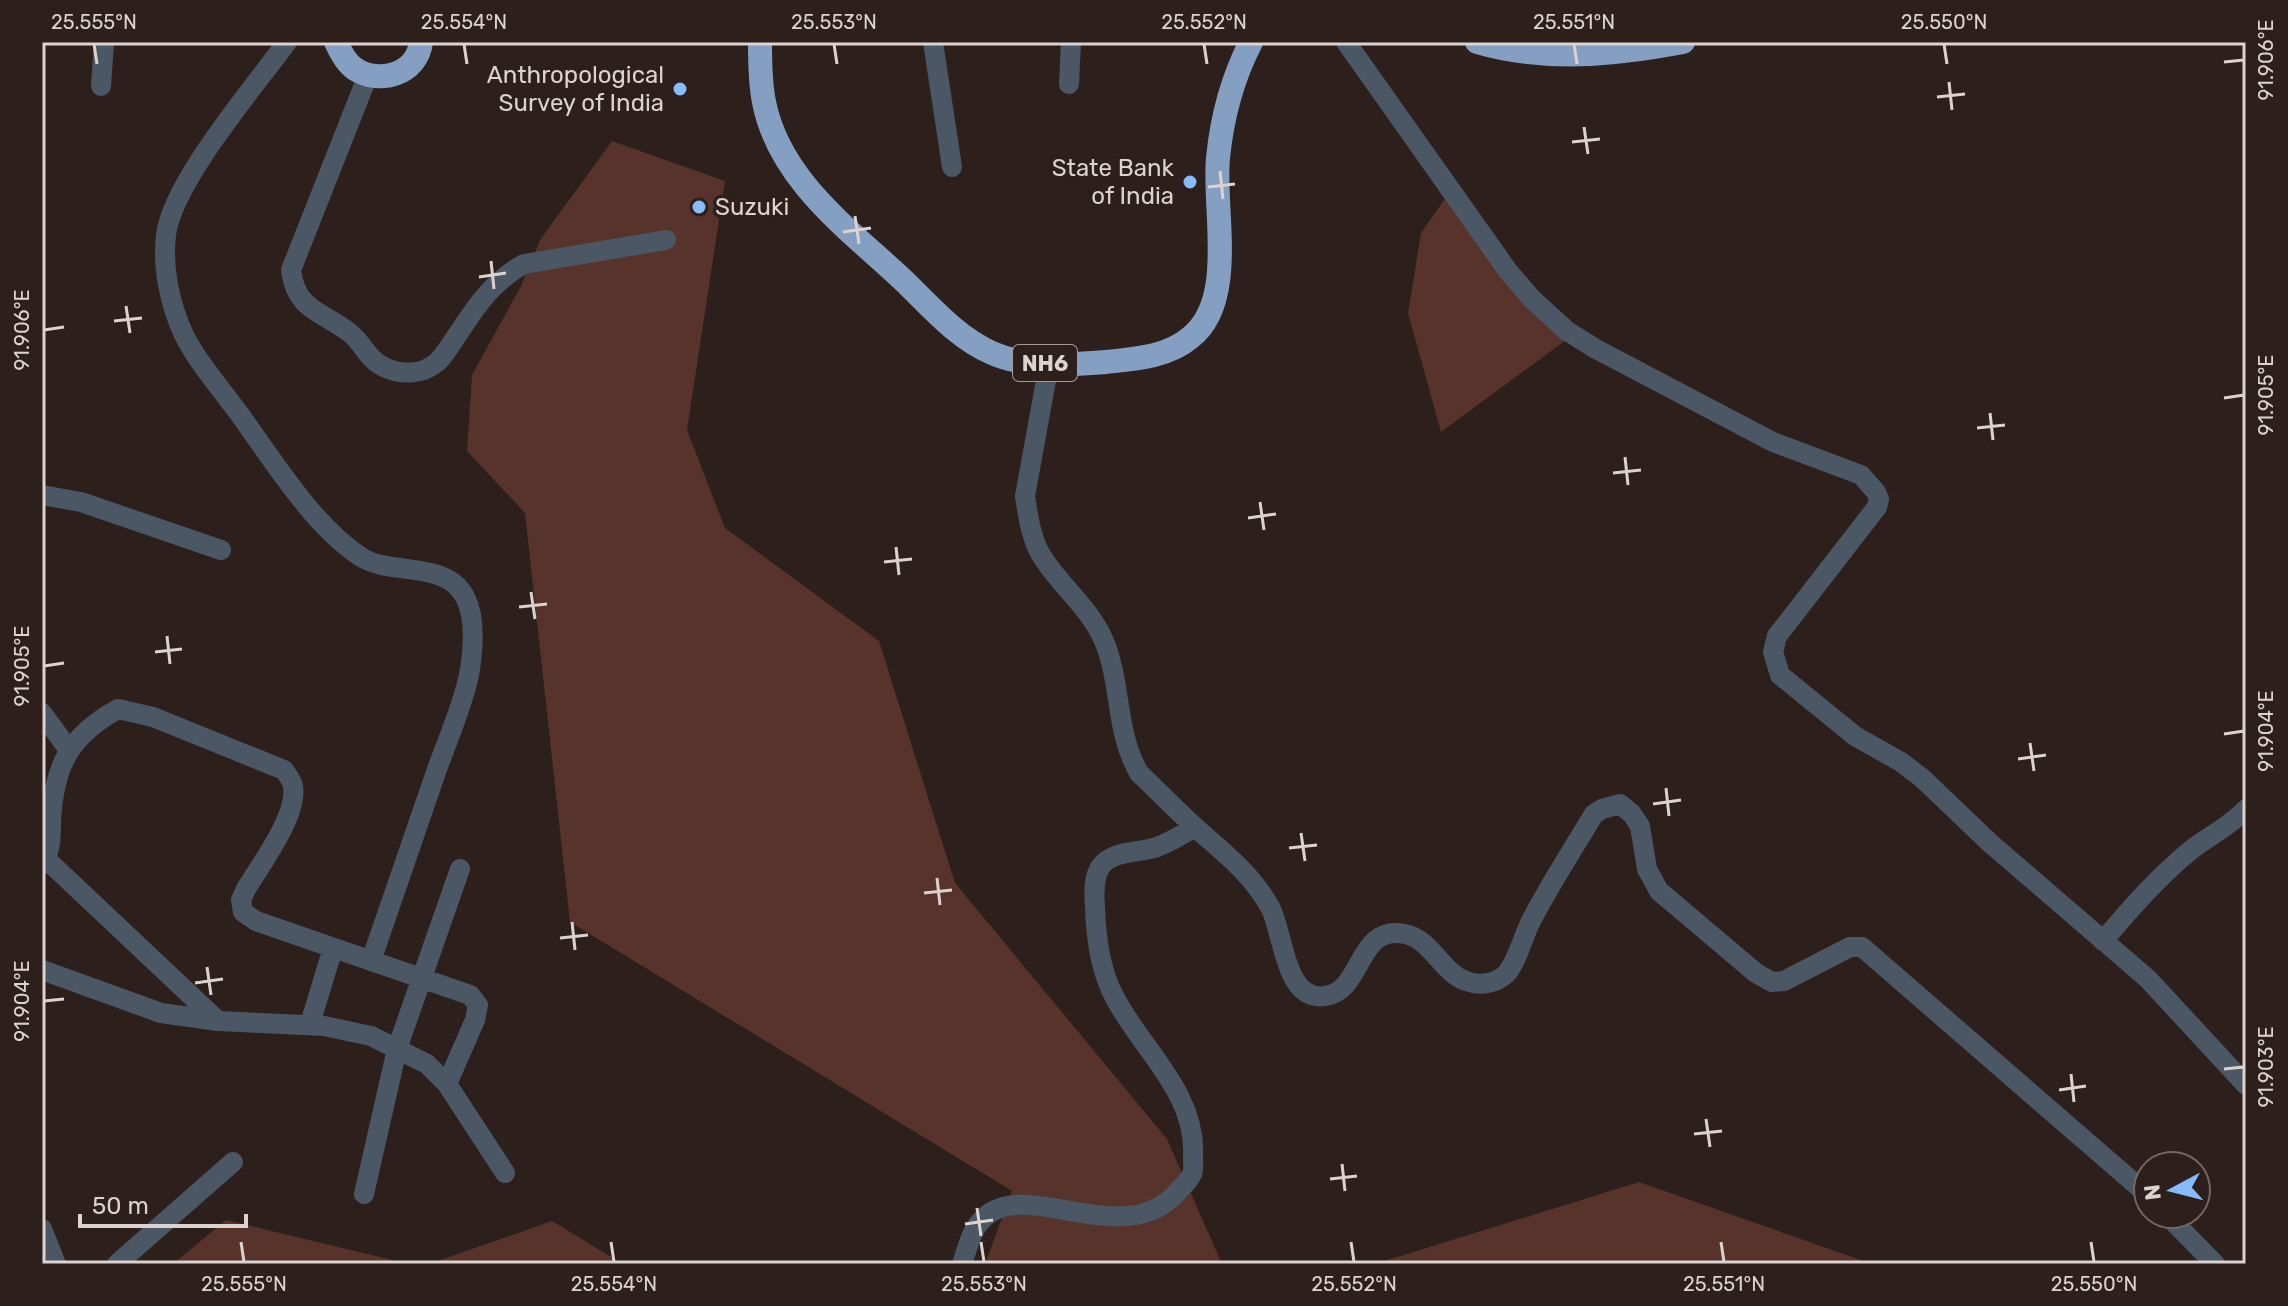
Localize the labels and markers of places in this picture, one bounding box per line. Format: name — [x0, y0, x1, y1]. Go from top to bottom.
place label: Anthropological Survey of India — [487, 61, 664, 117]
marker: Anthropological Survey of India — [671, 80, 689, 98]
place label: State Bank of India — [1052, 154, 1175, 210]
marker: State Bank of India — [1181, 173, 1199, 191]
place label: Suzuki — [715, 193, 789, 221]
marker: Suzuki — [690, 198, 708, 216]

